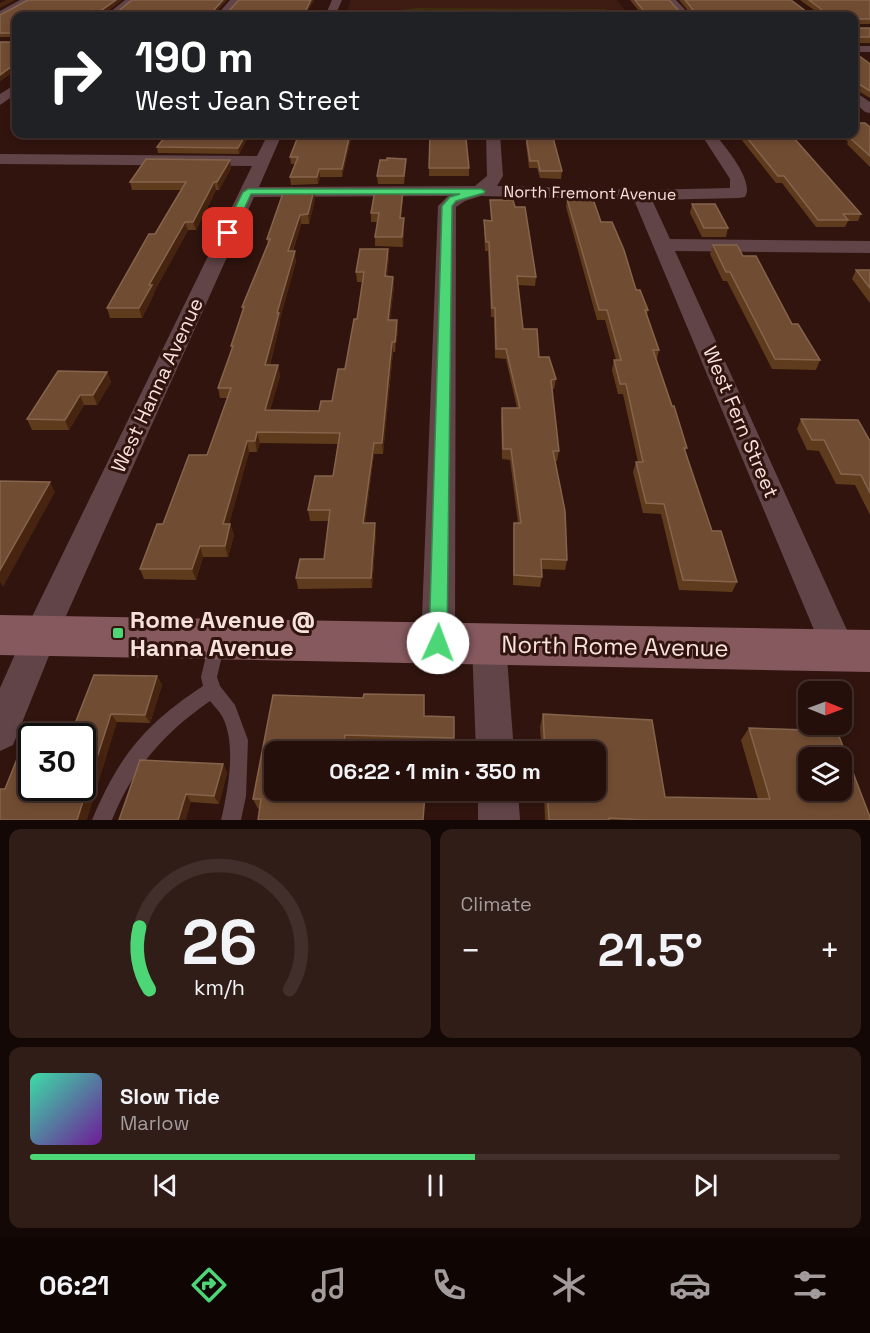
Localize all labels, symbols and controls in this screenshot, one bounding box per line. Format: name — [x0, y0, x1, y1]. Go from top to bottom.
text: 190 m — [135, 31, 254, 84]
icon: right — [36, 36, 114, 114]
text: West Jean Street — [135, 83, 360, 118]
street label: North Fremont Avenue — [503, 181, 677, 205]
pin — [202, 207, 253, 258]
icon: arrive — [211, 216, 244, 249]
street label: West Hanna Avenue — [105, 293, 209, 477]
street label: West Fern Street — [697, 342, 785, 502]
place label: Rome Avenue @ Hanna Avenue — [130, 604, 315, 663]
position arrow — [406, 611, 470, 675]
marker: Rome Avenue @ Hanna Avenue — [111, 626, 125, 640]
street label: North Rome Avenue — [501, 629, 729, 663]
north arrow — [798, 681, 852, 735]
map controls — [798, 681, 852, 801]
speed limit sign: 30 — [18, 723, 96, 801]
button: layers — [798, 747, 852, 801]
text: 06:22 · 1 min · 350 m — [329, 757, 541, 785]
text: Climate — [461, 891, 532, 917]
text: 26 — [182, 903, 258, 982]
text: 21.5° — [598, 922, 703, 979]
text: − — [461, 930, 481, 972]
text: + — [820, 930, 840, 972]
text: km/h — [194, 975, 245, 1002]
text: Slow Tide — [120, 1082, 220, 1110]
text: Marlow — [120, 1110, 189, 1136]
icon: previous — [149, 1169, 182, 1202]
icon: pause — [419, 1169, 452, 1202]
icon: next — [689, 1169, 722, 1202]
icon: directions — [188, 1264, 230, 1306]
icon: music — [308, 1264, 350, 1306]
icon: phone — [428, 1264, 470, 1306]
icon: climate — [548, 1264, 590, 1306]
icon: car — [669, 1264, 711, 1306]
icon: filters — [789, 1264, 831, 1306]
text: 06:21 — [39, 1268, 110, 1303]

